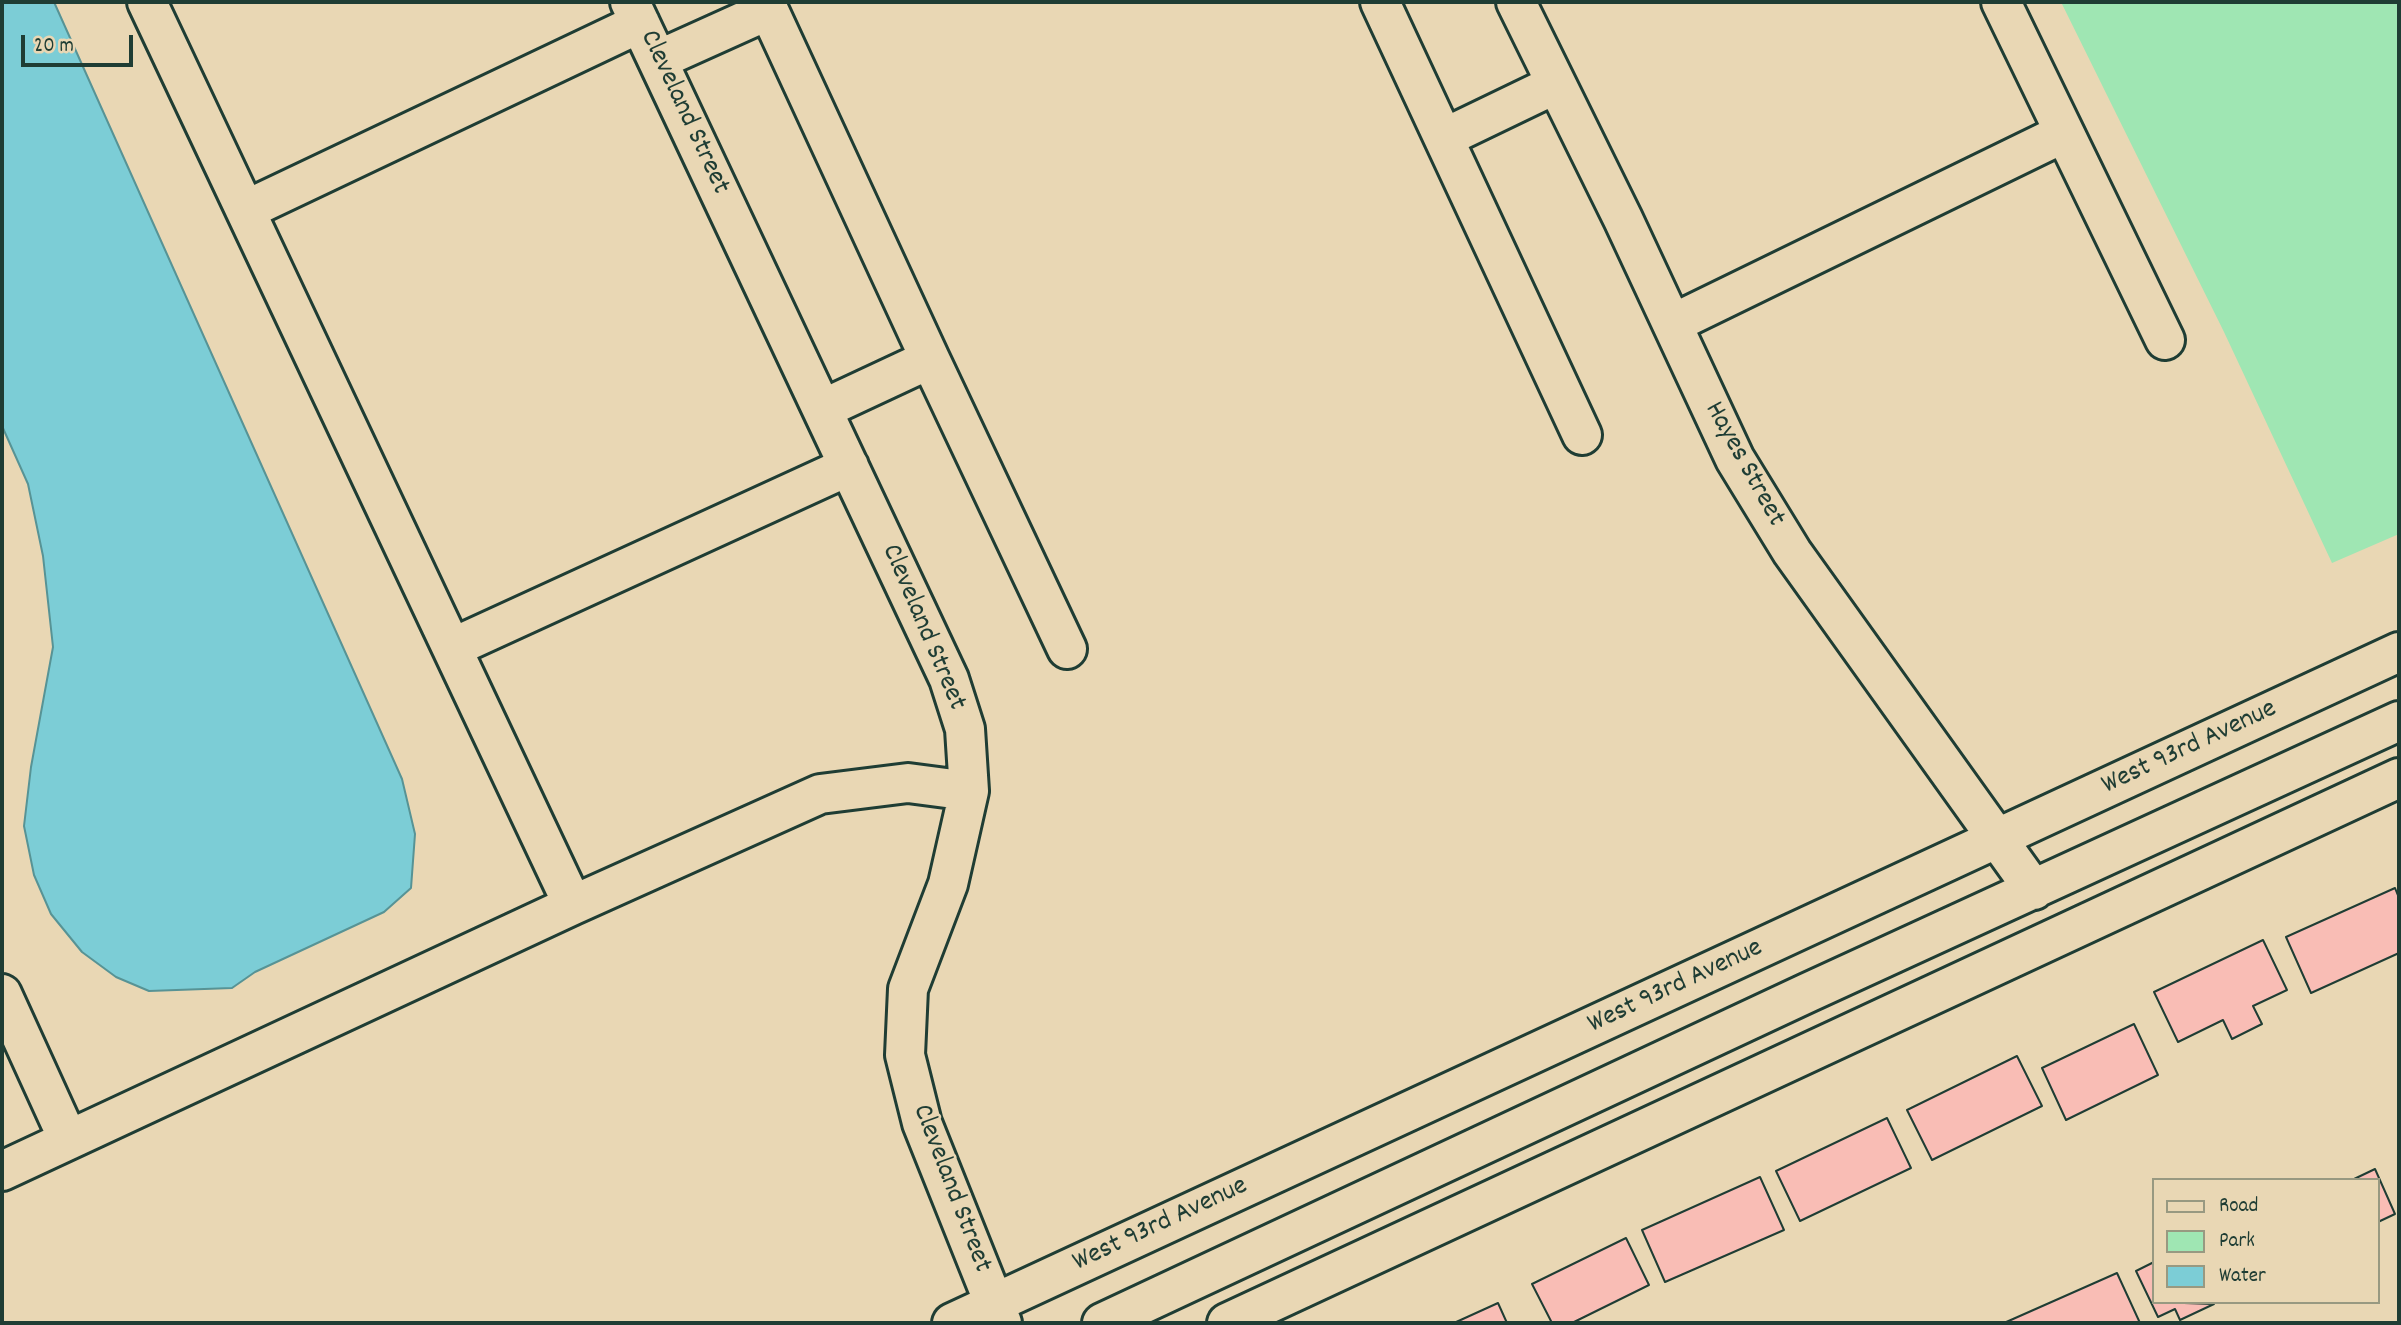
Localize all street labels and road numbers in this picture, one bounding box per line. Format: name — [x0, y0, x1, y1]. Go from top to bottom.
street label: Cleveland Street — [630, 26, 736, 200]
street label: Hayes Street — [1695, 397, 1791, 533]
street label: Cleveland Street — [872, 540, 972, 716]
street label: West 93rd Avenue — [2097, 694, 2283, 804]
street label: West 93rd Avenue — [1583, 933, 1769, 1043]
street label: Cleveland Street — [903, 1100, 997, 1278]
street label: West 93rd Avenue — [1068, 1171, 1254, 1281]

